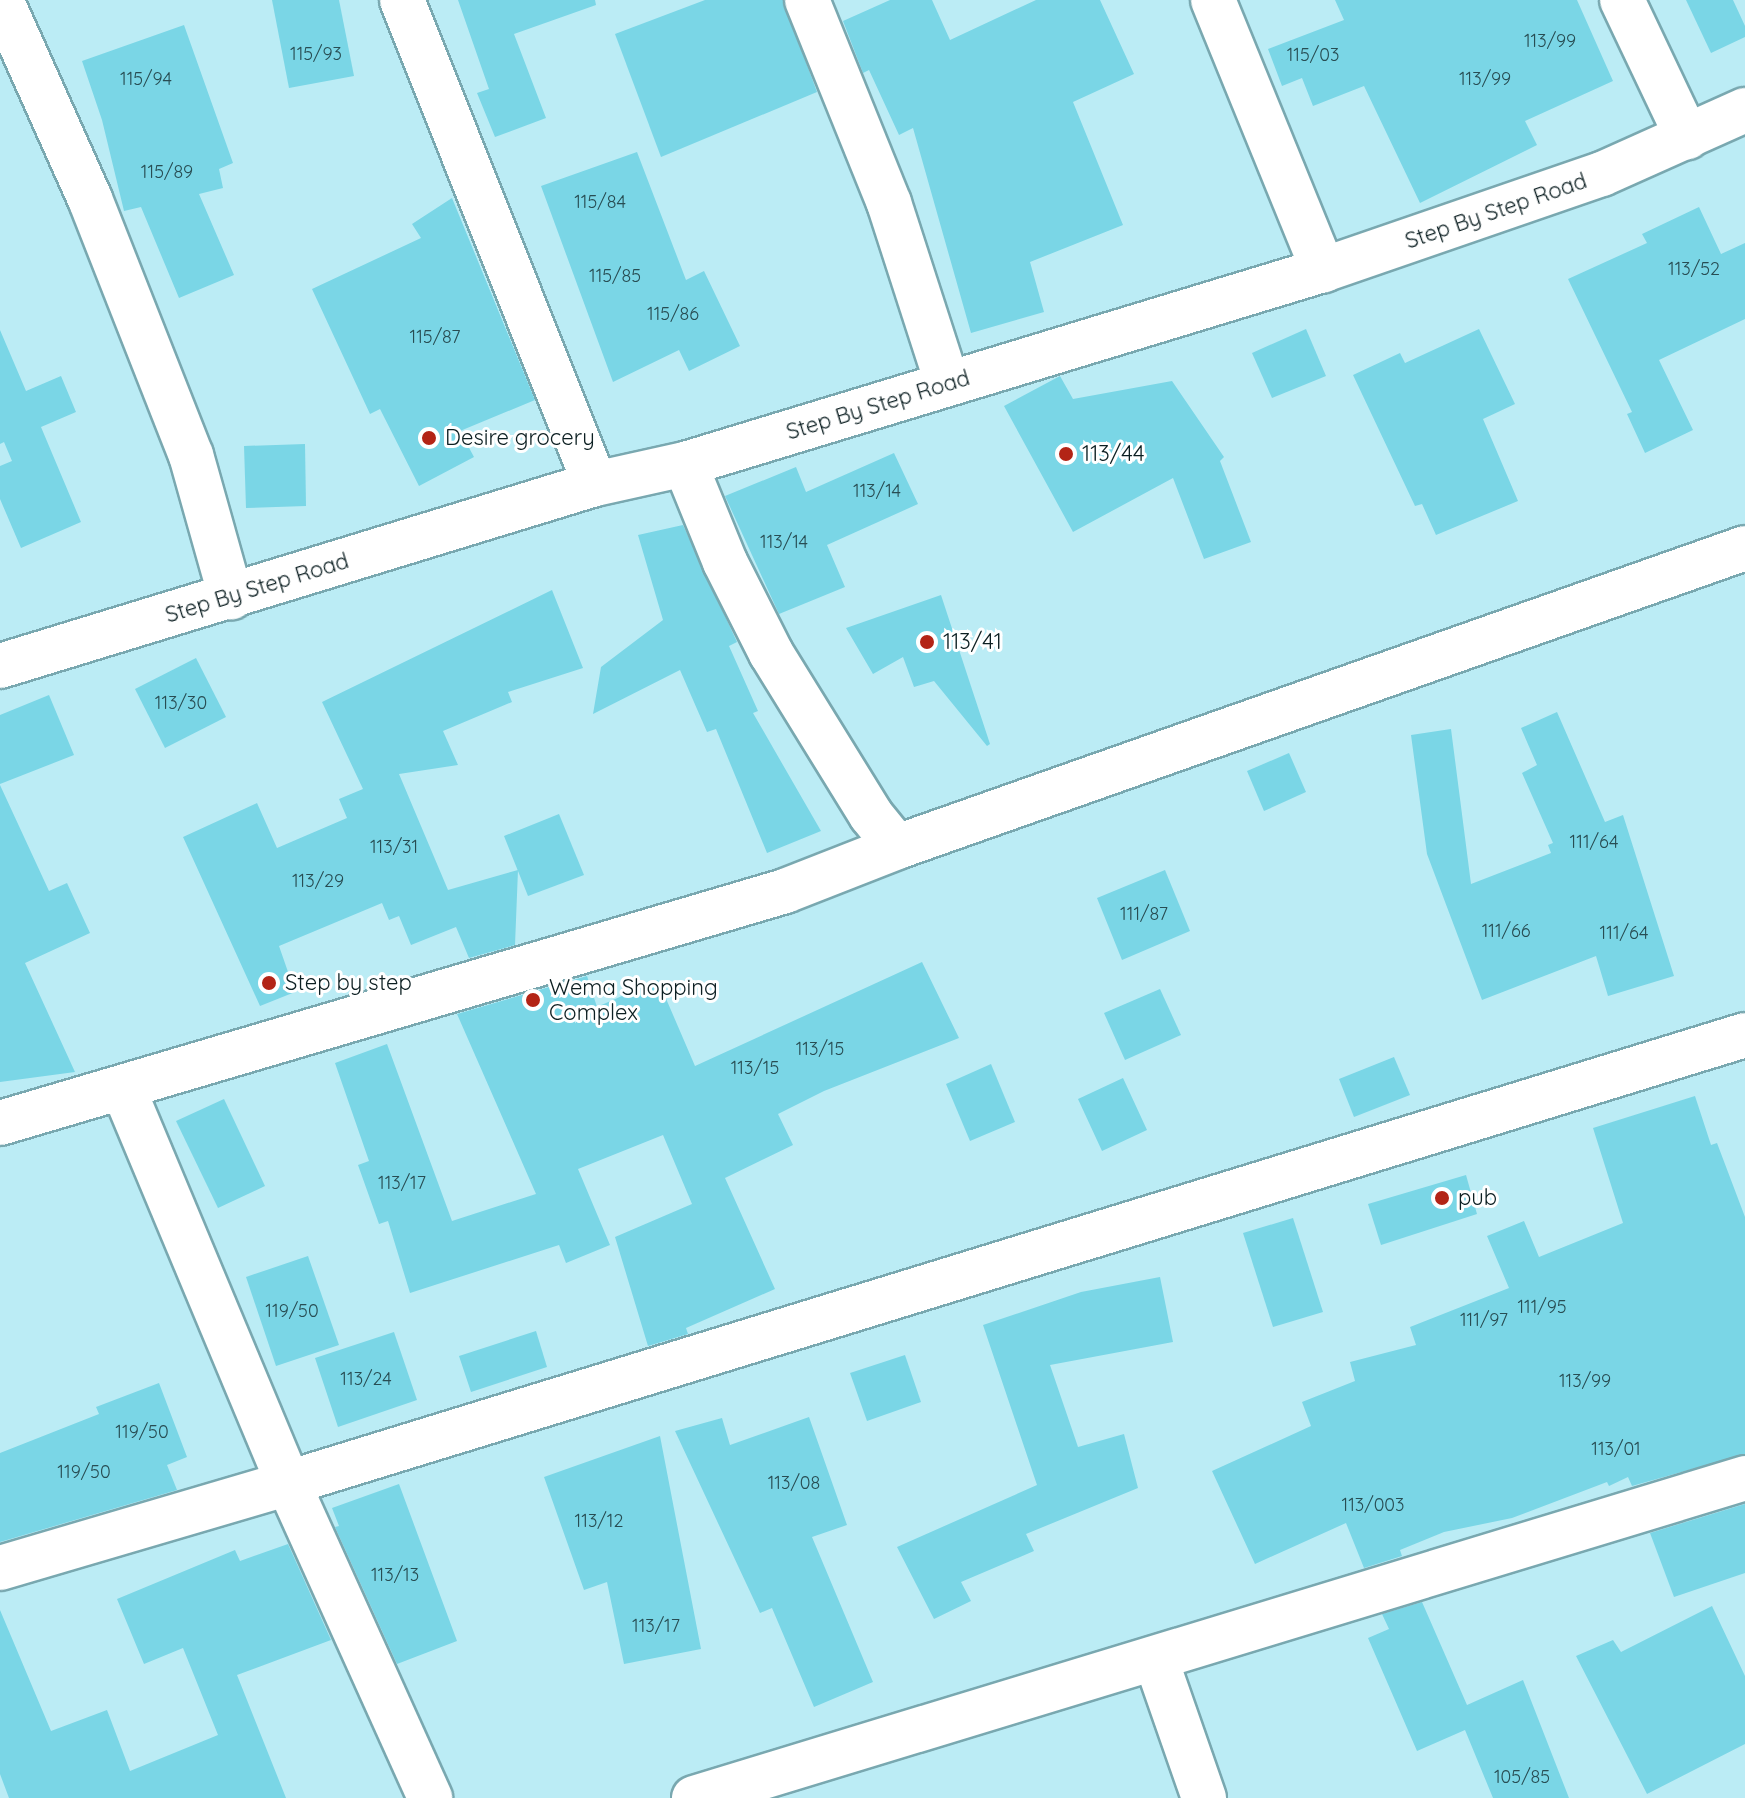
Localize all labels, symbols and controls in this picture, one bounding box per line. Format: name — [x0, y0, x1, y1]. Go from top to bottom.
house number: 113/99 — [1524, 30, 1576, 52]
house number: 115/93 — [290, 43, 342, 65]
house number: 115/03 — [1287, 44, 1339, 66]
house number: 115/94 — [120, 68, 172, 90]
house number: 113/99 — [1459, 68, 1511, 90]
house number: 115/89 — [141, 161, 193, 183]
street label: Step By Step Road — [1402, 168, 1590, 254]
house number: 115/84 — [574, 191, 626, 213]
house number: 113/52 — [1668, 258, 1720, 280]
house number: 115/85 — [589, 265, 641, 287]
house number: 115/86 — [647, 303, 699, 325]
house number: 115/87 — [410, 326, 460, 348]
street label: Step By Step Road — [783, 365, 973, 445]
place label: Desire grocery — [445, 425, 595, 451]
marker: Desire grocery — [420, 429, 438, 447]
place label: 113/44 — [1082, 441, 1144, 467]
marker: 113/44 — [1057, 445, 1075, 463]
house number: 113/14 — [853, 480, 901, 502]
house number: 113/14 — [760, 531, 808, 553]
street label: Step By Step Road — [162, 548, 352, 628]
place label: 113/41 — [943, 629, 1002, 655]
marker: 113/41 — [918, 633, 936, 651]
house number: 113/30 — [155, 692, 207, 714]
house number: 111/64 — [1570, 831, 1618, 853]
house number: 113/31 — [370, 836, 418, 858]
house number: 113/29 — [292, 870, 344, 892]
house number: 111/87 — [1120, 903, 1168, 925]
house number: 111/66 — [1482, 920, 1530, 942]
house number: 111/64 — [1600, 922, 1648, 944]
place label: Step by step — [285, 970, 412, 996]
marker: Step by step — [260, 974, 278, 992]
place label: Wema Shopping Complex — [549, 974, 718, 1026]
marker: Wema Shopping Complex — [524, 991, 542, 1009]
house number: 113/15 — [796, 1038, 844, 1060]
house number: 113/15 — [731, 1057, 779, 1079]
house number: 113/17 — [378, 1172, 426, 1194]
place label: pub — [1458, 1185, 1497, 1211]
marker: pub — [1433, 1189, 1451, 1207]
house number: 111/95 — [1517, 1296, 1567, 1318]
house number: 119/50 — [265, 1300, 319, 1322]
house number: 111/97 — [1460, 1309, 1508, 1331]
house number: 113/24 — [340, 1368, 392, 1390]
house number: 113/99 — [1559, 1370, 1611, 1392]
house number: 119/50 — [115, 1421, 169, 1443]
house number: 113/01 — [1591, 1438, 1641, 1460]
house number: 119/50 — [57, 1461, 111, 1483]
house number: 113/08 — [768, 1472, 820, 1494]
house number: 113/003 — [1342, 1494, 1404, 1516]
house number: 113/12 — [575, 1510, 623, 1532]
house number: 113/13 — [371, 1564, 419, 1586]
house number: 113/17 — [632, 1615, 680, 1637]
house number: 105/85 — [1494, 1766, 1550, 1788]

